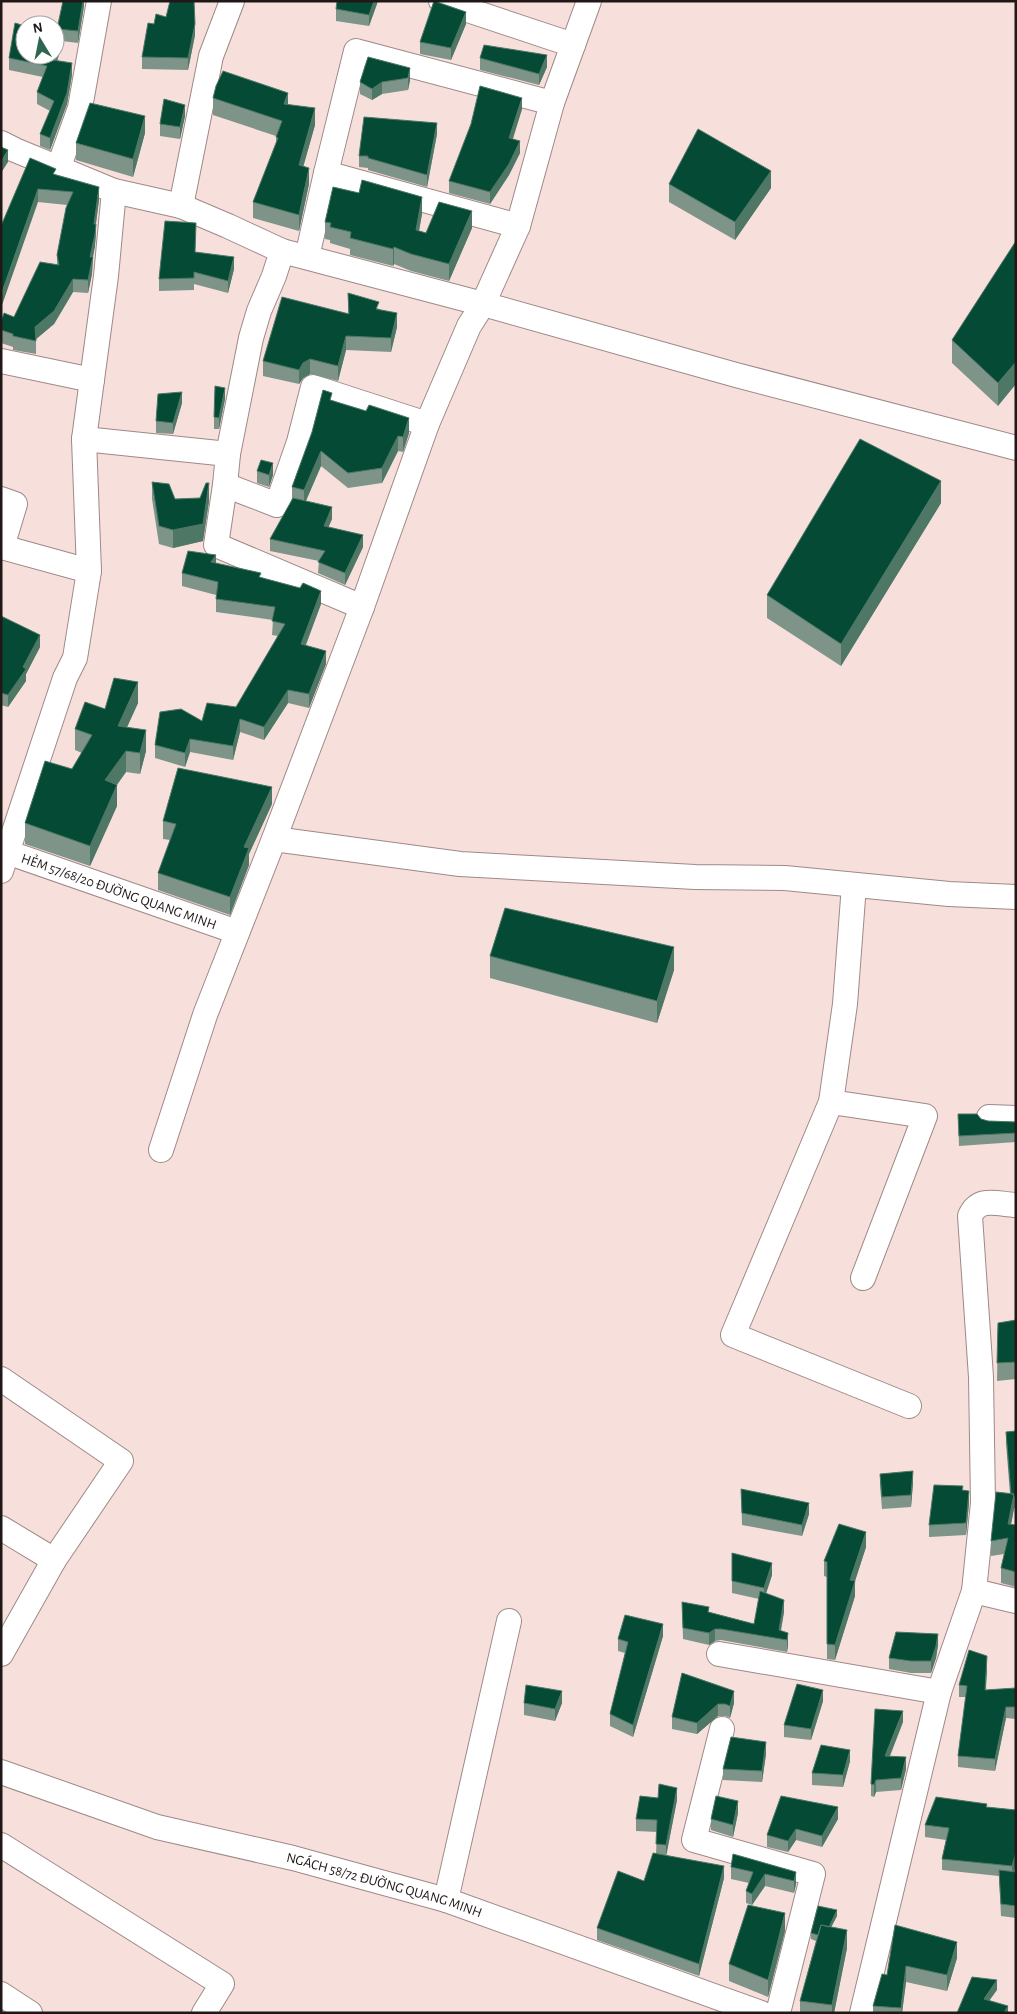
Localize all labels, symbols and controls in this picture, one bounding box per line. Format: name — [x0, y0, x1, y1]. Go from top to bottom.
north arrow — [15, 15, 65, 65]
text: N — [32, 20, 44, 36]
street label: HẺM 57/68/20 ĐƯỜNG QUANG MINH — [19, 852, 218, 932]
street label: NGÁCH 58/72 ĐƯỜNG QUANG MINH — [285, 1851, 484, 1920]

